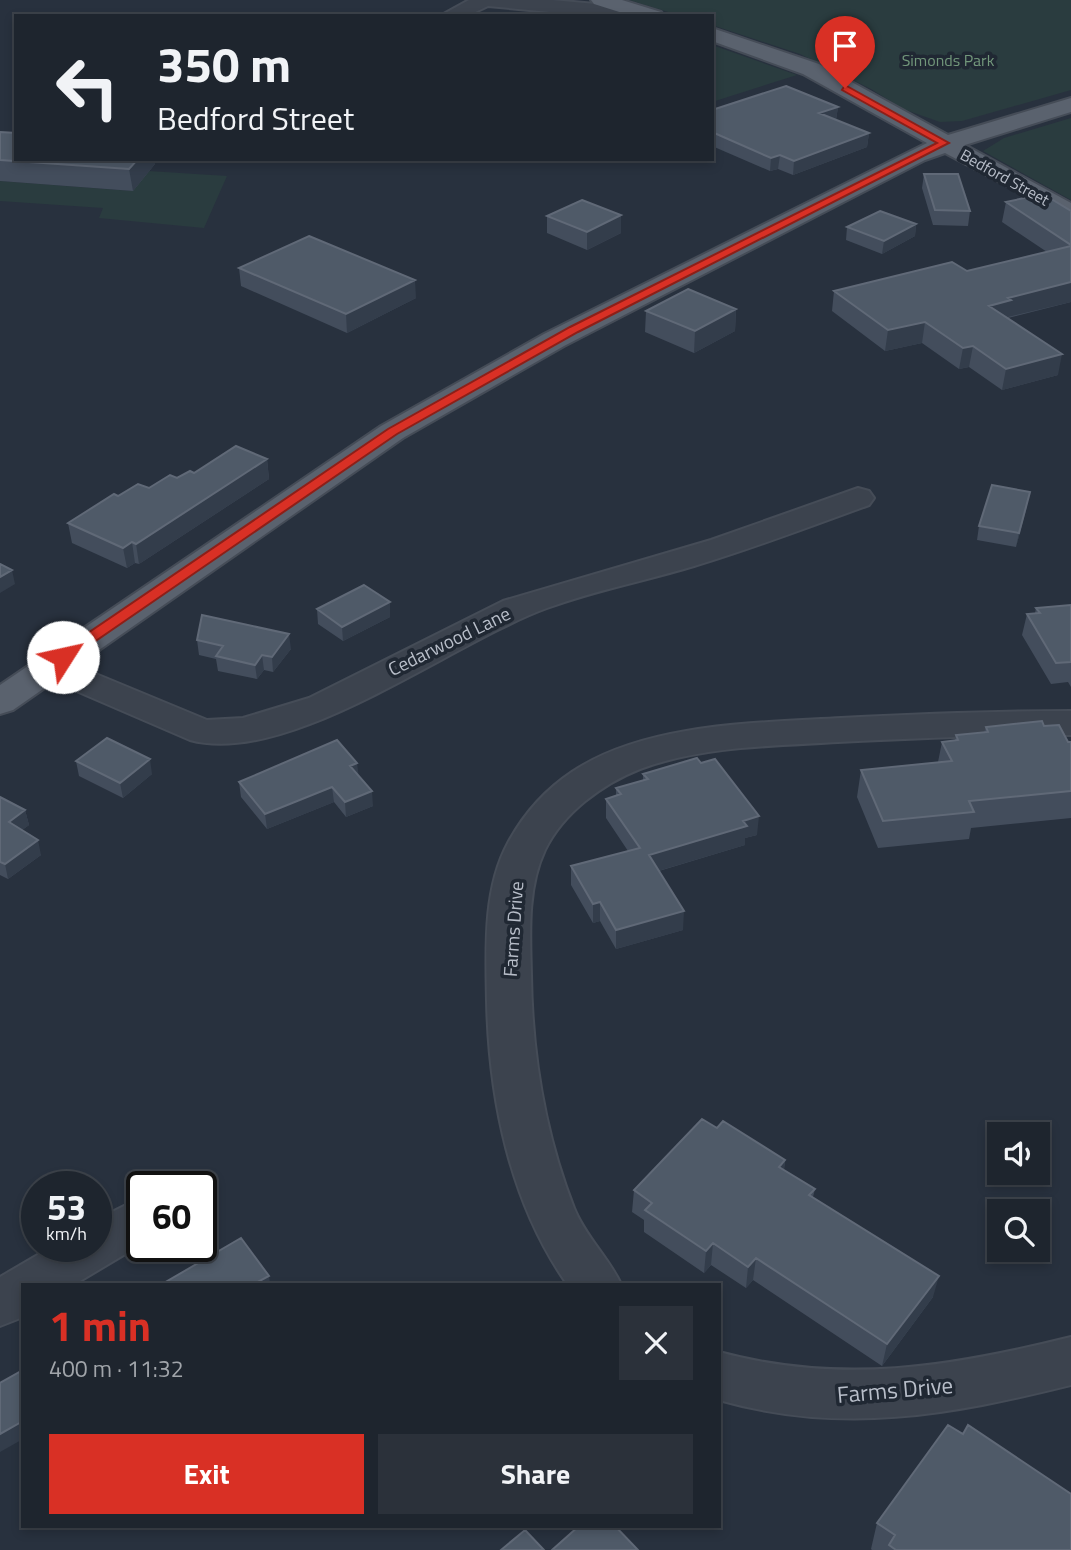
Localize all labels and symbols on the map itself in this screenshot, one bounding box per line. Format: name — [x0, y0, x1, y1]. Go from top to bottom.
pin — [815, 16, 875, 88]
park label: Simonds Park — [902, 48, 995, 72]
street label: Bedford Street — [956, 143, 1054, 212]
street label: Cedarwood Lane — [383, 598, 515, 683]
position arrow — [26, 620, 100, 694]
street label: Farms Drive — [495, 880, 530, 978]
speed limit sign: 60 — [126, 1171, 217, 1262]
street label: Farms Drive — [836, 1367, 954, 1412]

